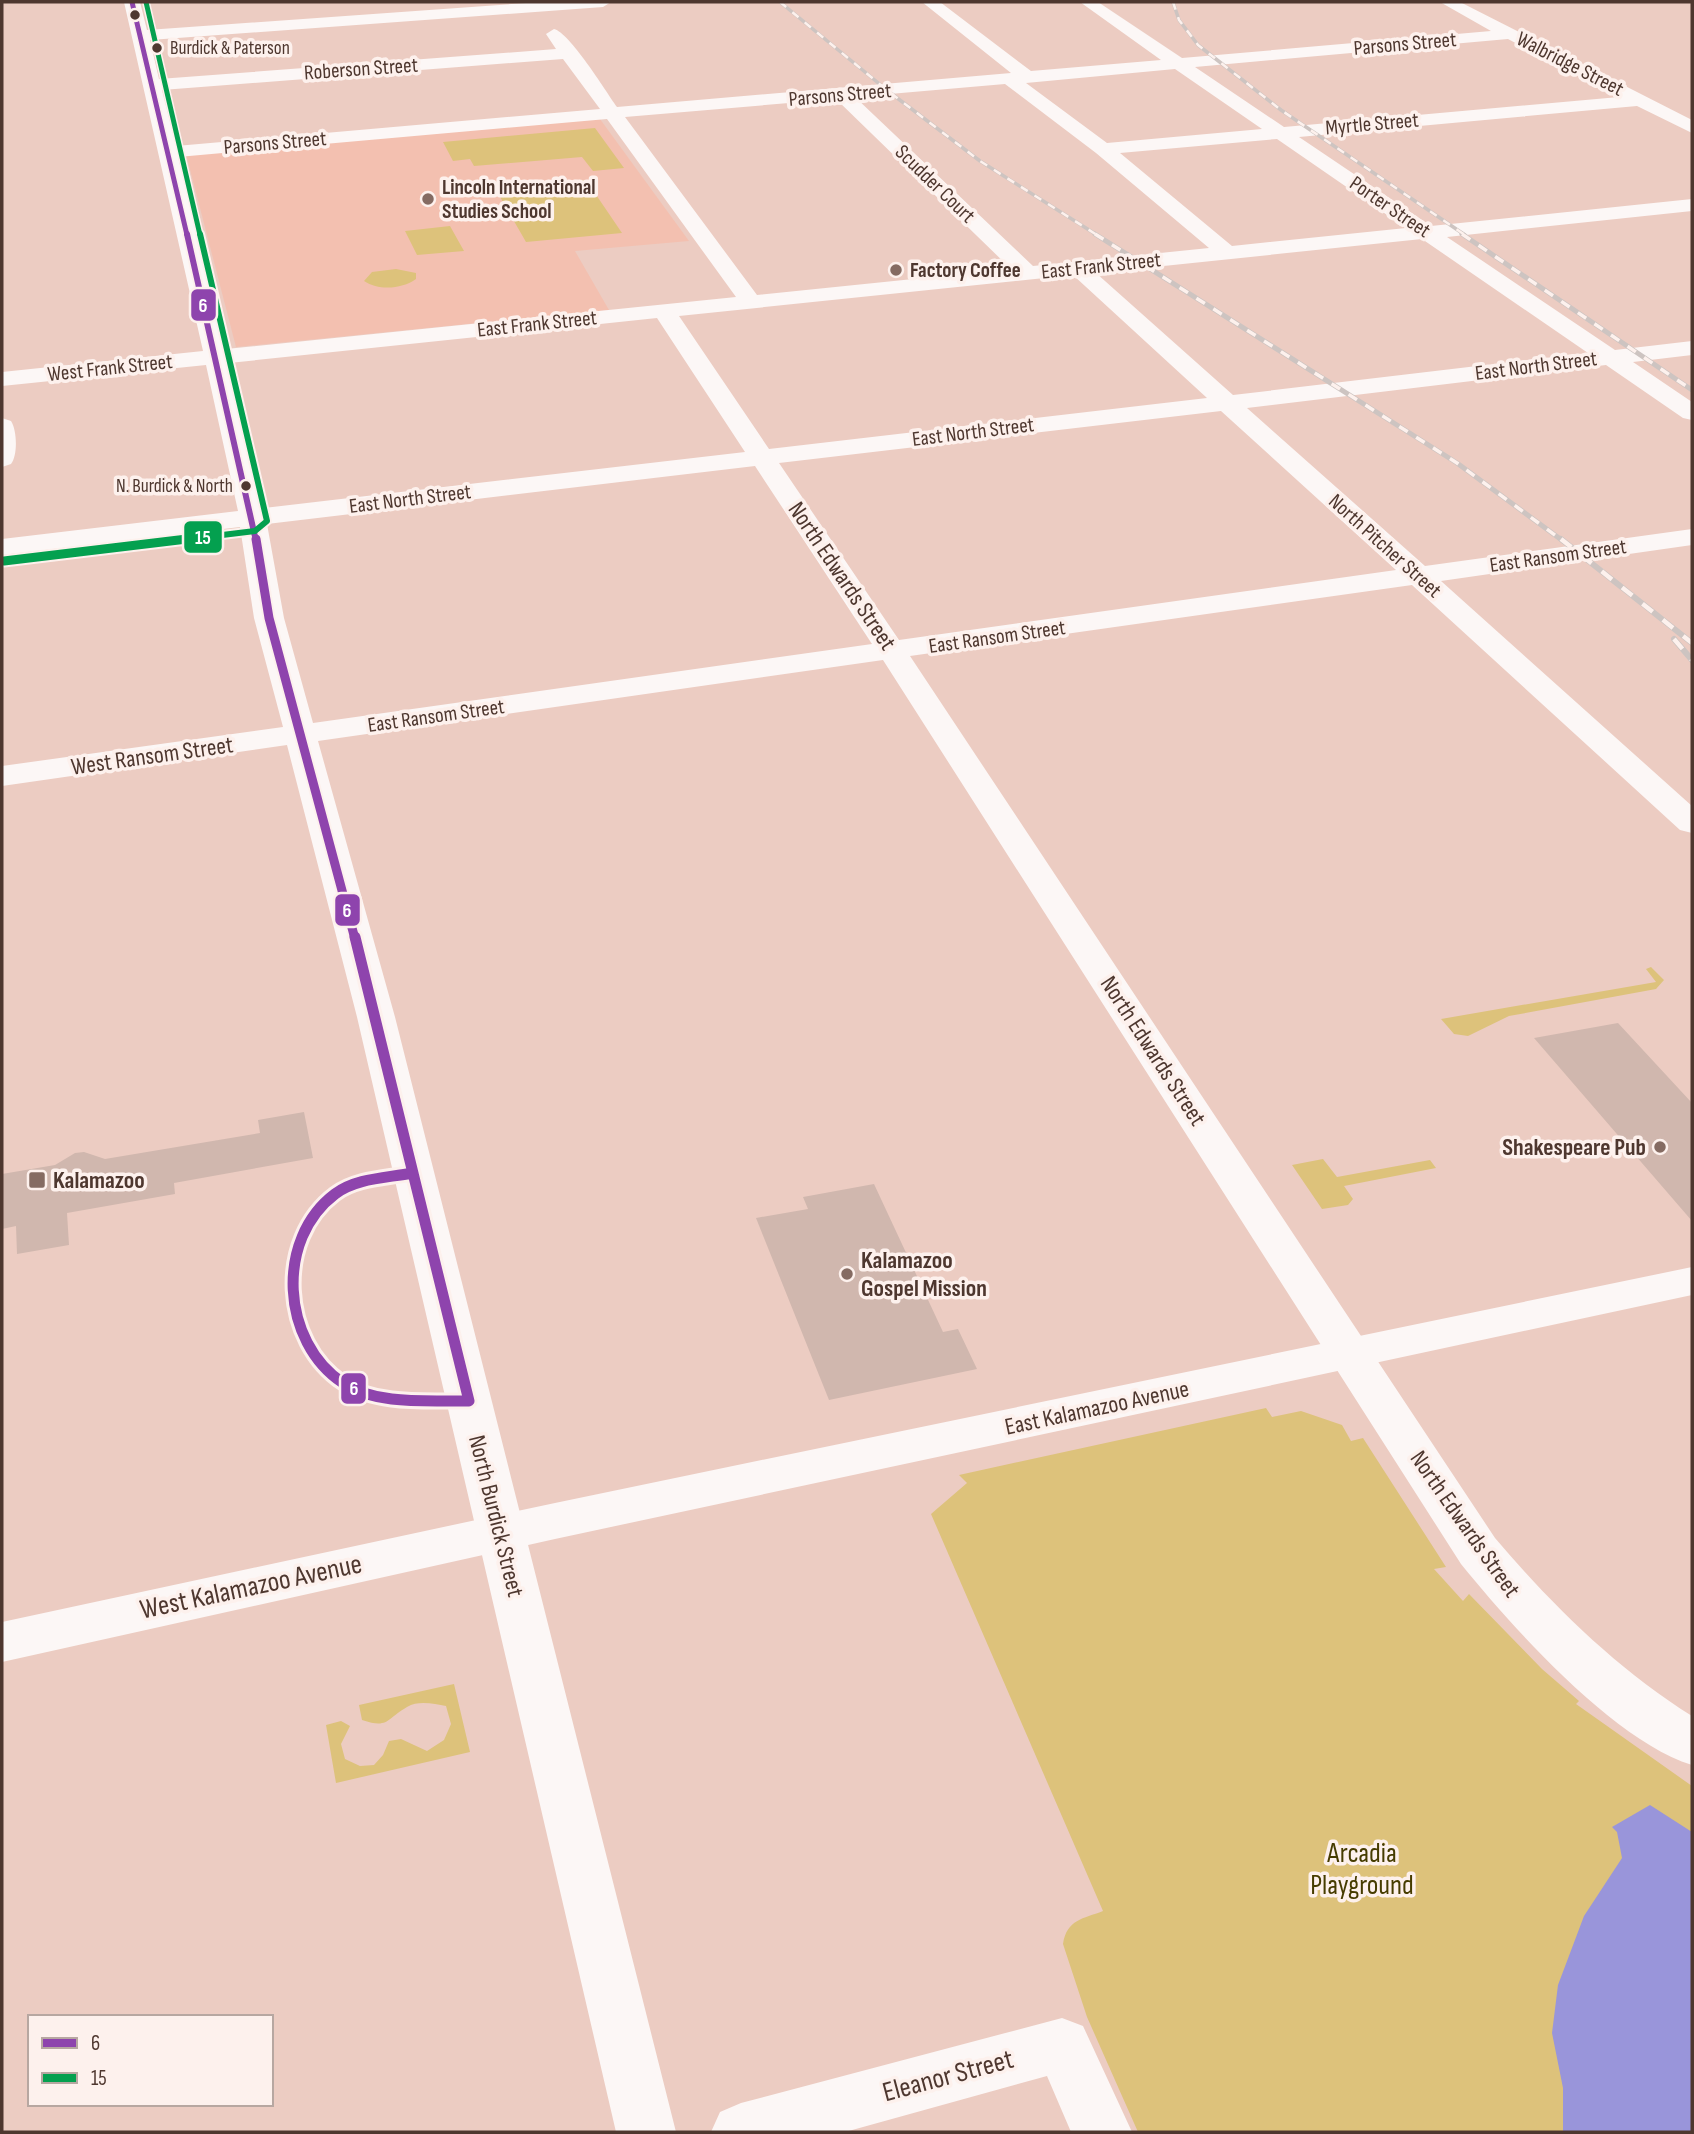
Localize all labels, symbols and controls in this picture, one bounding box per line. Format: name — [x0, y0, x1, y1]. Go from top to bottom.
unlabelled marker — [128, 8, 142, 22]
street label: Walbridge Street — [1512, 26, 1628, 102]
street label: Parsons Street — [1353, 27, 1457, 61]
place label: Burdick & Paterson — [170, 37, 290, 60]
marker: Burdick & Paterson — [150, 41, 164, 55]
street label: Roberson Street — [303, 53, 419, 85]
street label: Parsons Street — [788, 78, 892, 112]
street label: Myrtle Street — [1324, 107, 1420, 141]
street label: Parsons Street — [223, 126, 327, 160]
street label: Scudder Court — [890, 140, 980, 228]
street label: Porter Street — [1345, 171, 1435, 243]
place label: Lincoln International Studies School — [442, 175, 596, 224]
marker: Lincoln International Studies School — [420, 191, 436, 207]
street label: East Frank Street — [1040, 247, 1162, 285]
place label: Factory Coffee — [910, 258, 1021, 283]
marker: Factory Coffee — [888, 262, 904, 278]
line badge: 6 — [190, 288, 217, 322]
text: 6 — [199, 295, 208, 318]
street label: East Frank Street — [476, 305, 598, 343]
street label: East North Street — [1474, 346, 1598, 386]
street label: West Frank Street — [46, 349, 174, 387]
street label: East North Street — [911, 412, 1035, 452]
place label: N. Burdick & North — [116, 475, 233, 498]
marker: N. Burdick & North — [239, 479, 253, 493]
street label: East North Street — [348, 479, 472, 519]
street label: North Pitcher Street — [1324, 489, 1446, 603]
street label: North Edwards Street — [782, 496, 902, 656]
line badge: 15 — [183, 520, 223, 554]
text: 15 — [195, 527, 211, 550]
street label: East Ransom Street — [1488, 534, 1628, 578]
street label: East Ransom Street — [927, 615, 1067, 659]
street label: East Ransom Street — [366, 694, 506, 738]
street label: West Ransom Street — [69, 730, 235, 782]
line badge: 6 — [334, 893, 361, 927]
text: 6 — [343, 900, 352, 923]
street label: North Edwards Street — [1094, 971, 1212, 1131]
place label: Shakespeare Pub — [1502, 1133, 1646, 1162]
marker: Shakespeare Pub — [1652, 1139, 1668, 1155]
place label: Kalamazoo — [53, 1166, 145, 1195]
marker: Kalamazoo — [27, 1170, 47, 1190]
place label: Kalamazoo Gospel Mission — [861, 1246, 987, 1303]
marker: Kalamazoo Gospel Mission — [839, 1266, 855, 1282]
line badge: 6 — [340, 1372, 367, 1405]
street label: East Kalamazoo Avenue — [1002, 1374, 1192, 1442]
text: 6 — [350, 1378, 359, 1401]
street label: North Burdick Street — [462, 1432, 530, 1600]
street label: North Edwards Street — [1404, 1445, 1526, 1603]
street label: West Kalamazoo Avenue — [137, 1547, 365, 1627]
park label: Arcadia Playground — [1310, 1837, 1414, 1902]
legend — [28, 2015, 273, 2106]
text: 6 — [91, 2031, 100, 2056]
street label: Eleanor Street — [879, 2043, 1017, 2109]
text: 15 — [91, 2066, 107, 2091]

